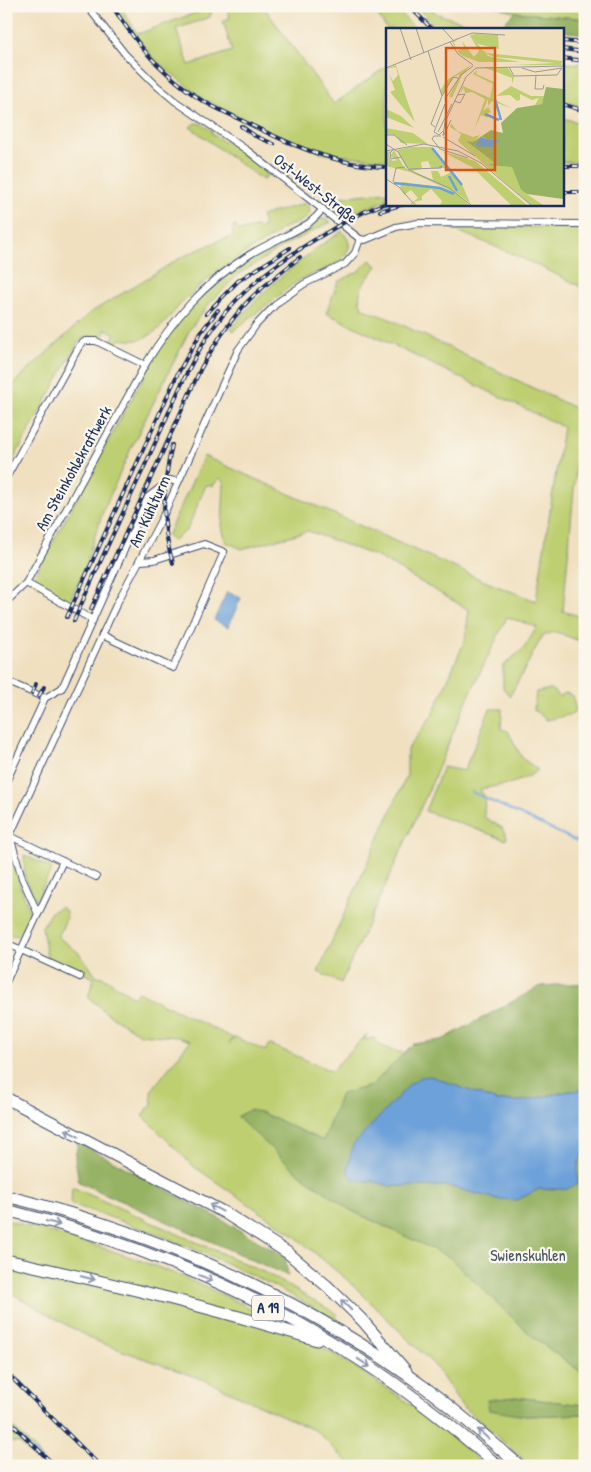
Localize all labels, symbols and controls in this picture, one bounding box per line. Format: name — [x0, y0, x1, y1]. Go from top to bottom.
inset map — [386, 28, 564, 205]
street label: Ost-West-Straße — [269, 148, 363, 228]
street label: Am Steinkohlekraftwerk — [30, 401, 117, 534]
street label: Am Kühlturm — [123, 471, 175, 551]
one-way arrow — [65, 1128, 80, 1137]
one-way arrow — [209, 1203, 224, 1212]
one-way arrow — [45, 1218, 61, 1228]
park label: Swienskuhlen — [490, 1244, 566, 1266]
one-way arrow — [198, 1273, 213, 1283]
one-way arrow — [80, 1274, 96, 1283]
road number: A 19 — [252, 1296, 284, 1320]
one-way arrow — [340, 1298, 352, 1311]
one-way arrow — [357, 1358, 371, 1368]
one-way arrow — [477, 1429, 490, 1440]

